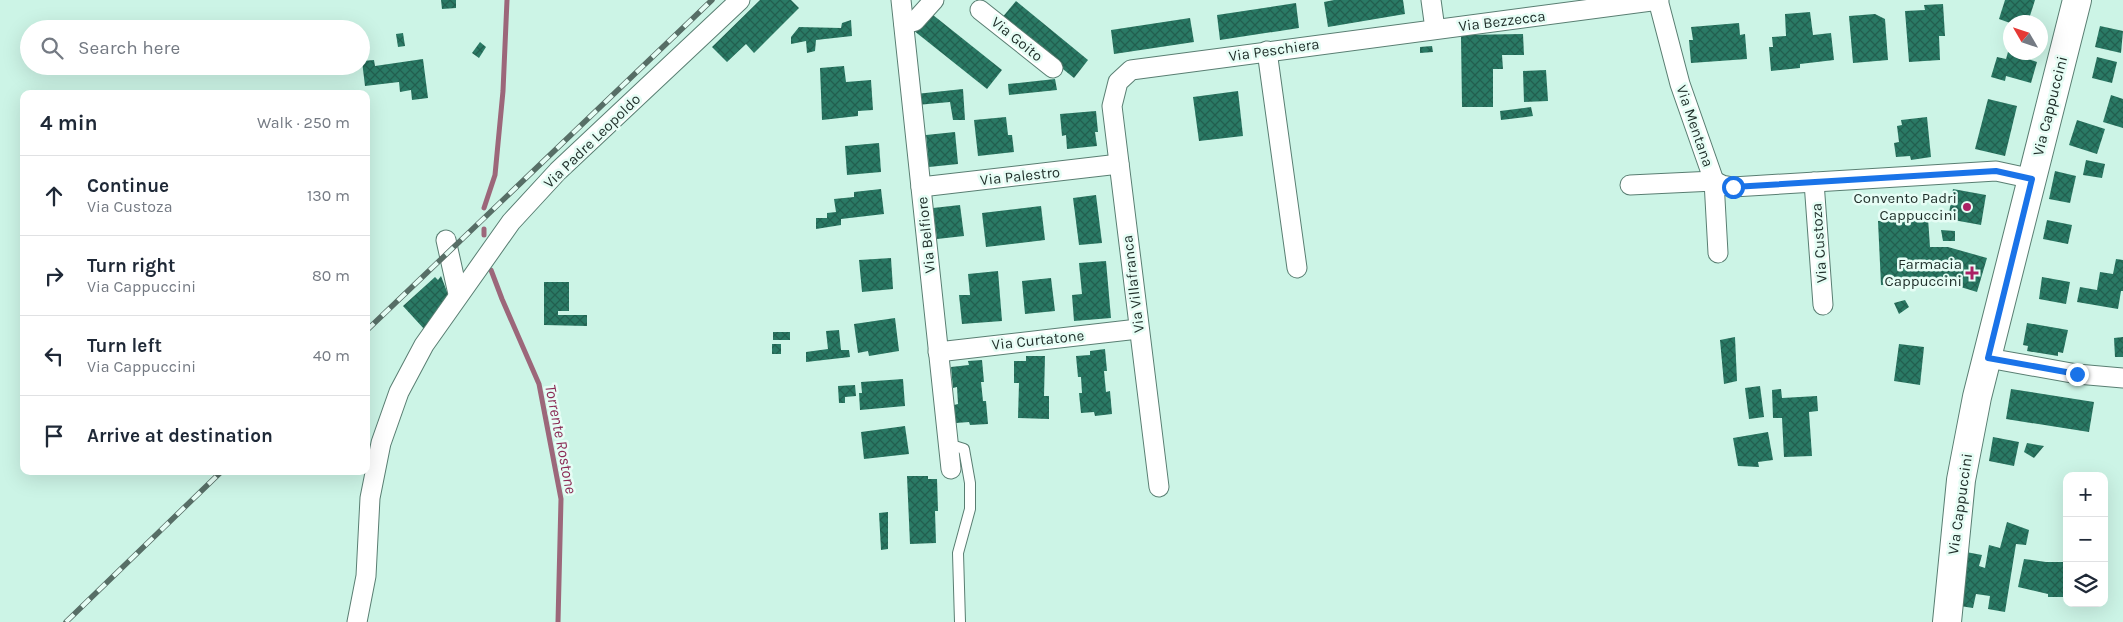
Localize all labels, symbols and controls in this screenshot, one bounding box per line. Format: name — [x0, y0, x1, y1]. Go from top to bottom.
street label: Via Bezzecca — [1458, 7, 1546, 35]
street label: Via Goito — [988, 13, 1046, 65]
north arrow — [2003, 15, 2048, 60]
search box — [20, 20, 370, 75]
icon: search — [38, 34, 66, 62]
street label: Via Peschiera — [1228, 35, 1320, 65]
text: Search here — [78, 37, 180, 59]
street label: Via Cappuccini — [2029, 54, 2071, 158]
street label: Via Mentana — [1673, 83, 1717, 169]
street label: Via Padre Leopoldo — [540, 90, 644, 192]
text: 4 min — [40, 111, 98, 135]
text: Walk · 250 m — [257, 113, 350, 132]
street label: Via Palestro — [979, 163, 1061, 189]
text: Continue — [87, 175, 169, 197]
route start — [1722, 176, 1745, 199]
icon: ahead — [40, 182, 68, 210]
text: 130 m — [307, 186, 350, 205]
place label: Convento Padri Cappuccini — [1854, 189, 1957, 224]
street label: Via Belfiore — [913, 196, 939, 274]
text: Via Custoza — [87, 197, 172, 216]
marker: Convento Padri Cappuccini — [1961, 201, 1973, 213]
street label: Via Custoza — [1807, 202, 1831, 284]
street label: Via Villafranca — [1118, 234, 1148, 334]
text: Turn right — [87, 255, 176, 277]
place label: Farmacia Cappuccini — [1884, 255, 1962, 290]
icon: right — [40, 262, 68, 290]
text: 80 m — [312, 266, 350, 285]
marker: Farmacia Cappuccini — [1966, 267, 1978, 279]
text: Via Cappuccini — [87, 277, 196, 296]
street label: Via Curtatone — [991, 326, 1085, 354]
text: Turn left — [87, 335, 162, 357]
icon: left — [40, 342, 68, 370]
text: 40 m — [313, 346, 350, 365]
text: Via Cappuccini — [87, 357, 196, 376]
route end — [2066, 363, 2089, 386]
water label: Torrente Rostone — [541, 383, 581, 496]
icon: arrive — [40, 422, 68, 450]
text: Arrive at destination — [87, 425, 273, 447]
street label: Via Cappuccini — [1944, 452, 1976, 556]
map controls — [2063, 472, 2108, 607]
button: + — [2063, 472, 2108, 517]
button: − — [2063, 517, 2108, 562]
button: layers — [2063, 562, 2108, 607]

